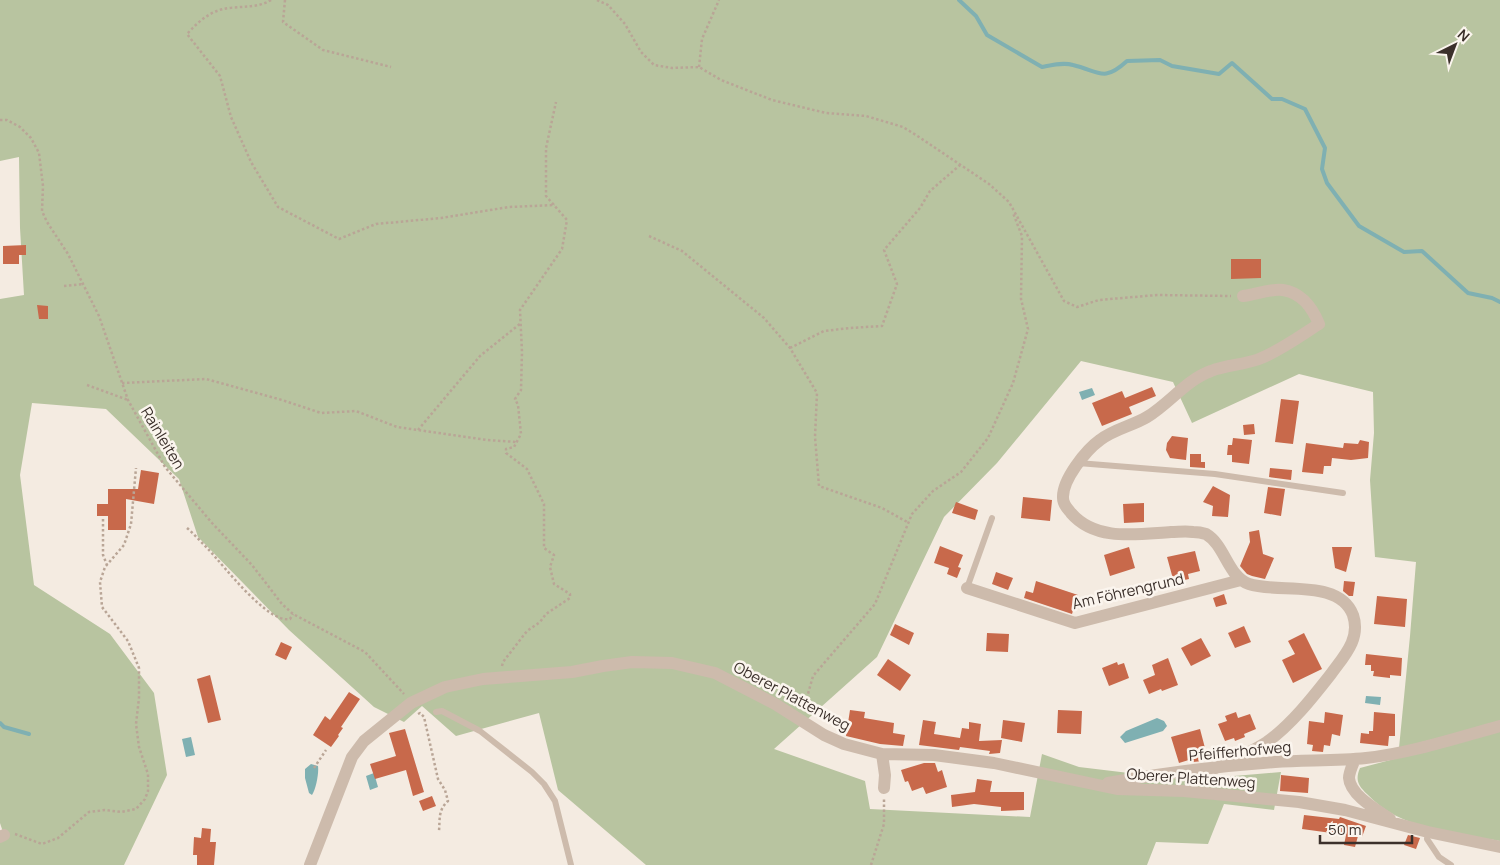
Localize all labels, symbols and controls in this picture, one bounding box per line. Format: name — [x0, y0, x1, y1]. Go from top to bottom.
north arrow — [1430, 20, 1480, 70]
text: N — [1454, 25, 1474, 45]
street label: Rainleiten — [136, 403, 190, 473]
street label: Am Föhrengrund — [1070, 568, 1186, 614]
street label: Oberer Plattenweg — [730, 656, 854, 736]
street label: Pfeifferhofweg — [1188, 736, 1292, 766]
street label: Oberer Plattenweg — [1126, 763, 1256, 793]
scale bar — [1320, 812, 1412, 844]
text: 50 m — [1328, 819, 1362, 840]

